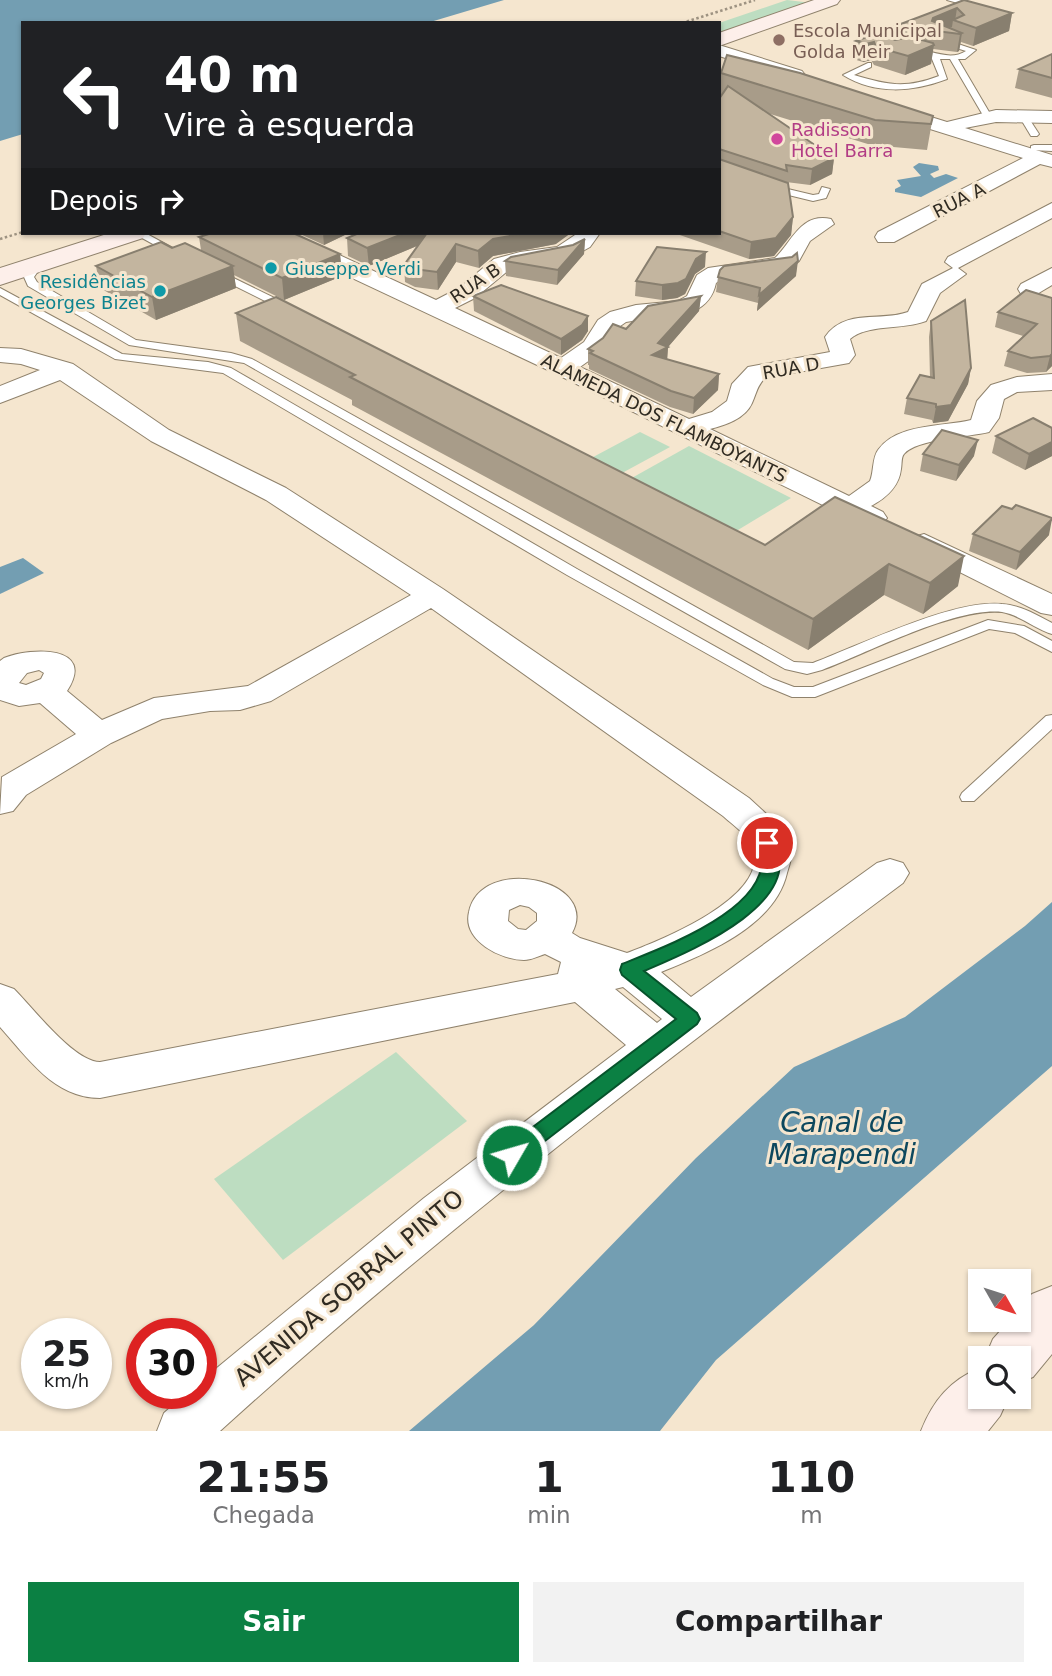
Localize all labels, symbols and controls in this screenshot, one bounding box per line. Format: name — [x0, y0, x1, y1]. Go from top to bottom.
place label: Escola Municipal Golda Meir — [793, 20, 942, 62]
marker: Escola Municipal Golda Meir — [771, 32, 787, 48]
text: 40 m — [164, 47, 300, 104]
icon: left — [49, 49, 140, 140]
text: Vire à esquerda — [164, 106, 415, 144]
place label: Radisson Hotel Barra — [791, 119, 893, 161]
marker: Radisson Hotel Barra — [769, 131, 785, 147]
street label: RUA A — [929, 178, 989, 222]
icon: right — [152, 182, 190, 220]
text: Depois — [49, 186, 138, 216]
place label: Giuseppe Verdi — [285, 258, 421, 279]
street label: RUA B — [446, 259, 504, 307]
marker: Giuseppe Verdi — [263, 260, 279, 276]
place label: Residências Georges Bizet — [20, 271, 146, 313]
marker: Residências Georges Bizet — [152, 283, 168, 299]
street label: ALAMEDA DOS FLAMBOYANTS — [538, 349, 790, 487]
street label: RUA D — [761, 353, 821, 383]
pin — [737, 813, 797, 873]
icon: arrive — [748, 824, 786, 862]
water label: Canal de Marapendi — [768, 1106, 916, 1171]
position arrow — [475, 1118, 549, 1192]
street label: AVENIDA SOBRAL PINTO — [229, 1184, 469, 1392]
north arrow — [968, 1269, 1031, 1332]
map controls — [968, 1269, 1031, 1409]
speed limit sign: 30 — [126, 1318, 217, 1409]
text: 25 — [42, 1334, 91, 1374]
button: search — [968, 1346, 1031, 1409]
text: km/h — [44, 1370, 89, 1391]
text: 21:55 — [197, 1453, 331, 1502]
text: 1 — [534, 1453, 564, 1502]
text: 110 — [768, 1453, 855, 1502]
text: Chegada — [213, 1502, 315, 1528]
text: min — [527, 1502, 571, 1528]
text: m — [800, 1502, 823, 1528]
button: Sair — [28, 1582, 519, 1662]
button: Compartilhar — [533, 1582, 1024, 1662]

